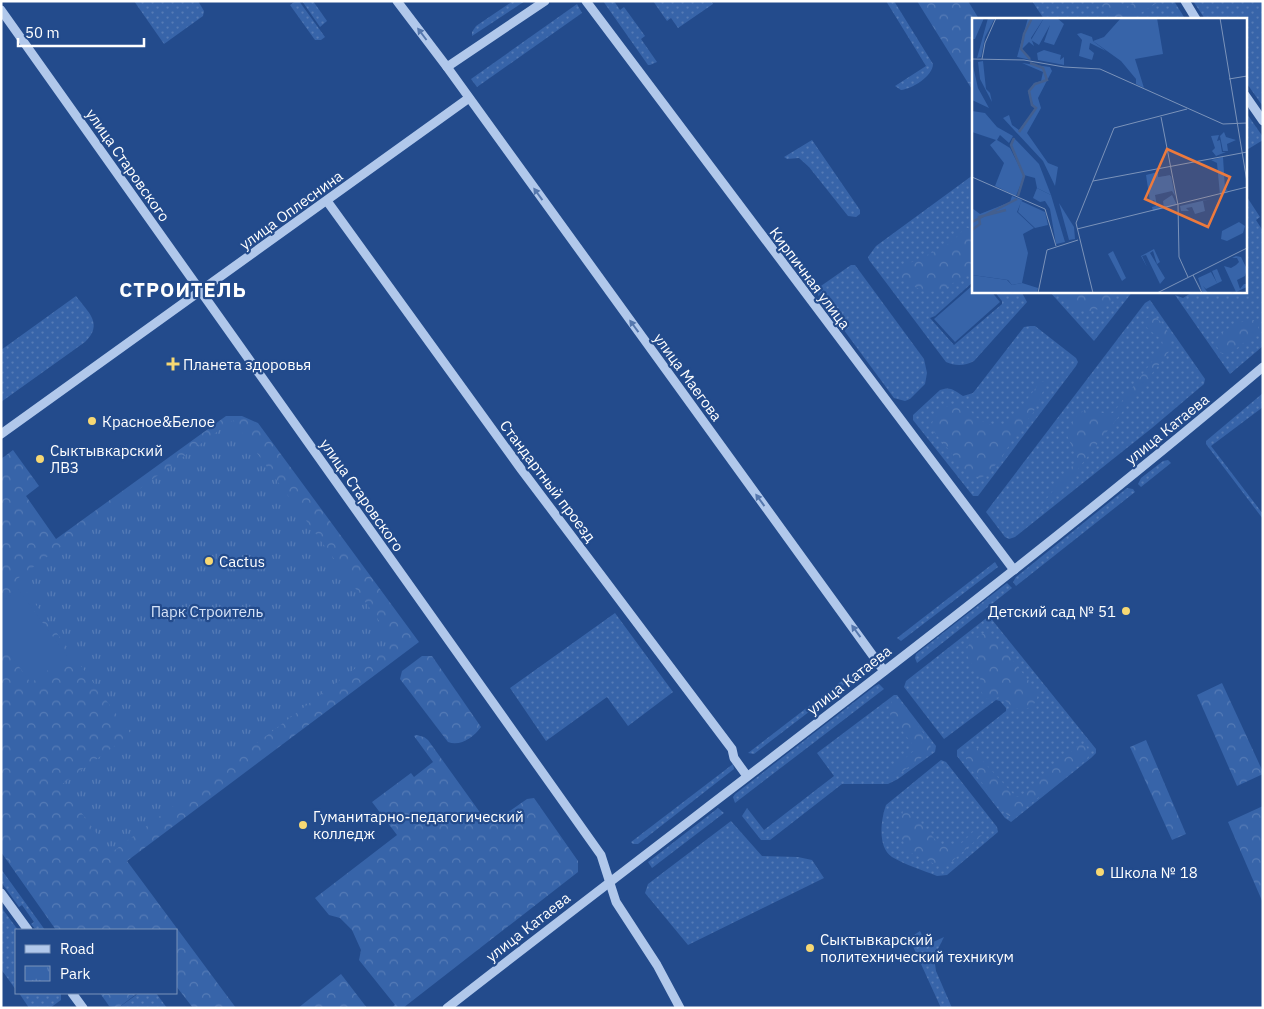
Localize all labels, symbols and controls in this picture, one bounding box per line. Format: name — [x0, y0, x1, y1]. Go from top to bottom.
scale bar — [18, 15, 144, 47]
inset map — [972, 18, 1246, 292]
text: 50 m — [25, 23, 60, 42]
one-way arrow — [417, 28, 428, 41]
street label: улица Старовского — [82, 105, 174, 225]
street label: улица Оплеснина — [236, 166, 346, 254]
one-way arrow — [534, 188, 544, 201]
street label: Кирпичная улица — [765, 223, 855, 333]
district label: СТРОИТЕЛЬ — [119, 276, 247, 303]
one-way arrow — [629, 319, 639, 333]
street label: улица Маегова — [650, 329, 726, 425]
place label: Планета здоровья — [183, 355, 311, 374]
marker: Планета здоровья — [167, 358, 179, 370]
street label: улица Катаева — [1121, 389, 1213, 469]
place label: Красное&Белое — [102, 412, 215, 431]
marker: Красное&Белое — [86, 415, 98, 427]
street label: Стандартный проезд — [496, 416, 600, 546]
street label: улица Старовского — [316, 435, 408, 555]
place label: Сыктывкарский ЛВЗ — [50, 441, 163, 477]
marker: Сыктывкарский ЛВЗ — [34, 453, 46, 465]
one-way arrow — [755, 493, 765, 507]
place label: Cactus — [219, 552, 265, 571]
marker: Cactus — [203, 555, 215, 567]
park label: Парк Строитель — [151, 602, 264, 621]
place label: Детский сад № 51 — [988, 602, 1116, 621]
marker: Детский сад № 51 — [1120, 605, 1132, 617]
one-way arrow — [851, 625, 861, 638]
street label: улица Катаева — [803, 641, 895, 719]
place label: Гуманитарно-педагогический колледж — [313, 807, 524, 843]
marker: Гуманитарно-педагогический колледж — [297, 819, 309, 831]
place label: Школа № 18 — [1110, 863, 1198, 882]
marker: Школа № 18 — [1094, 866, 1106, 878]
street label: улица Катаева — [482, 888, 574, 966]
legend — [15, 929, 178, 994]
place label: Сыктывкарский политехнический техникум — [820, 930, 1014, 966]
text: Road — [60, 939, 95, 958]
marker: Сыктывкарский политехнический техникум — [804, 942, 816, 954]
text: Park — [60, 964, 90, 983]

